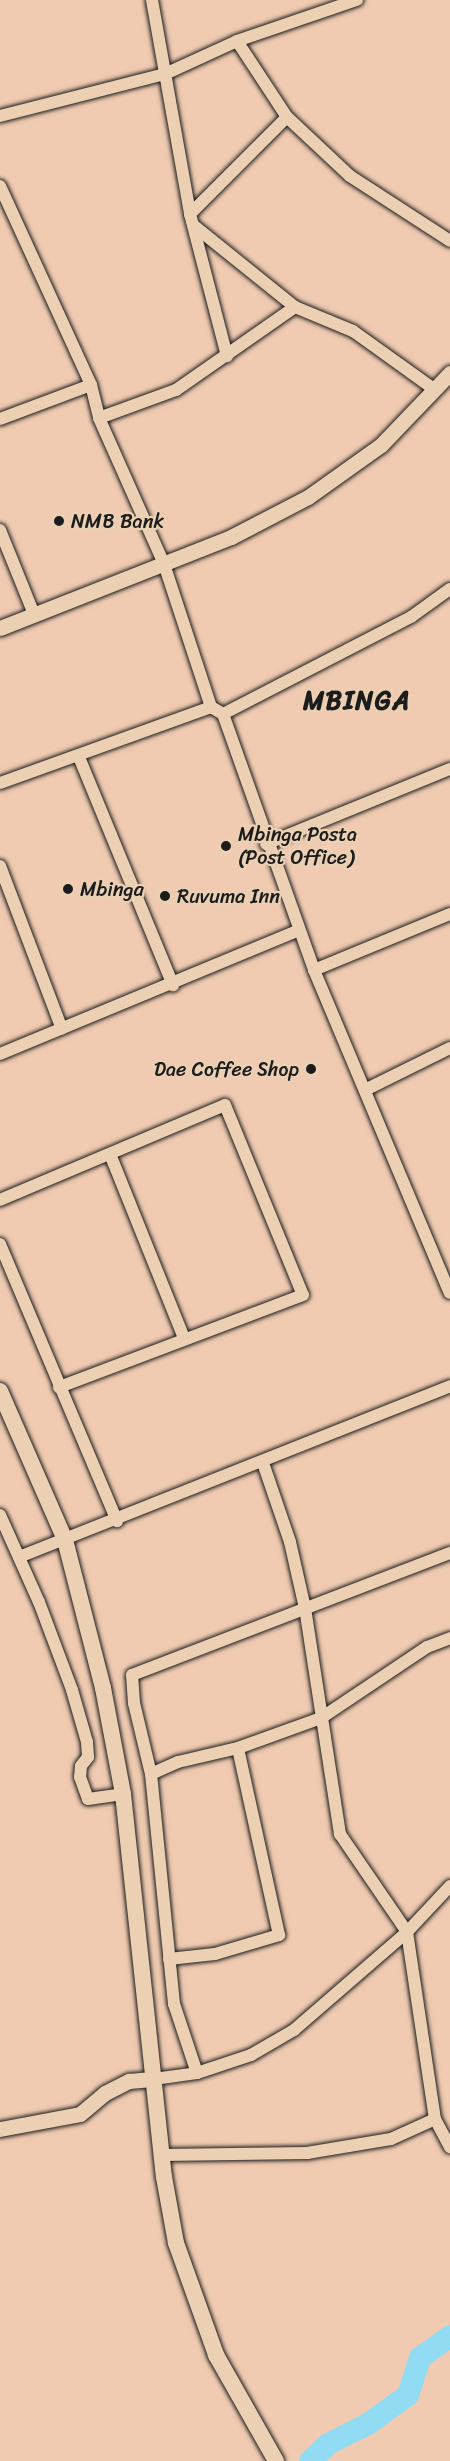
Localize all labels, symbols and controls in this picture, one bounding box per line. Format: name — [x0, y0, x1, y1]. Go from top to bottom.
place label: NMB Bank — [71, 509, 164, 533]
marker: NMB Bank — [52, 514, 66, 528]
district label: MBINGA — [303, 685, 411, 717]
place label: Mbinga Posta (Post Office) — [238, 822, 357, 869]
marker: Mbinga Posta (Post Office) — [219, 839, 233, 853]
place label: Mbinga — [80, 877, 144, 901]
marker: Mbinga — [61, 882, 75, 896]
place label: Ruvuma Inn — [177, 884, 280, 908]
marker: Ruvuma Inn — [158, 889, 172, 903]
place label: Dae Coffee Shop — [152, 1057, 299, 1081]
marker: Dae Coffee Shop — [304, 1062, 318, 1076]

